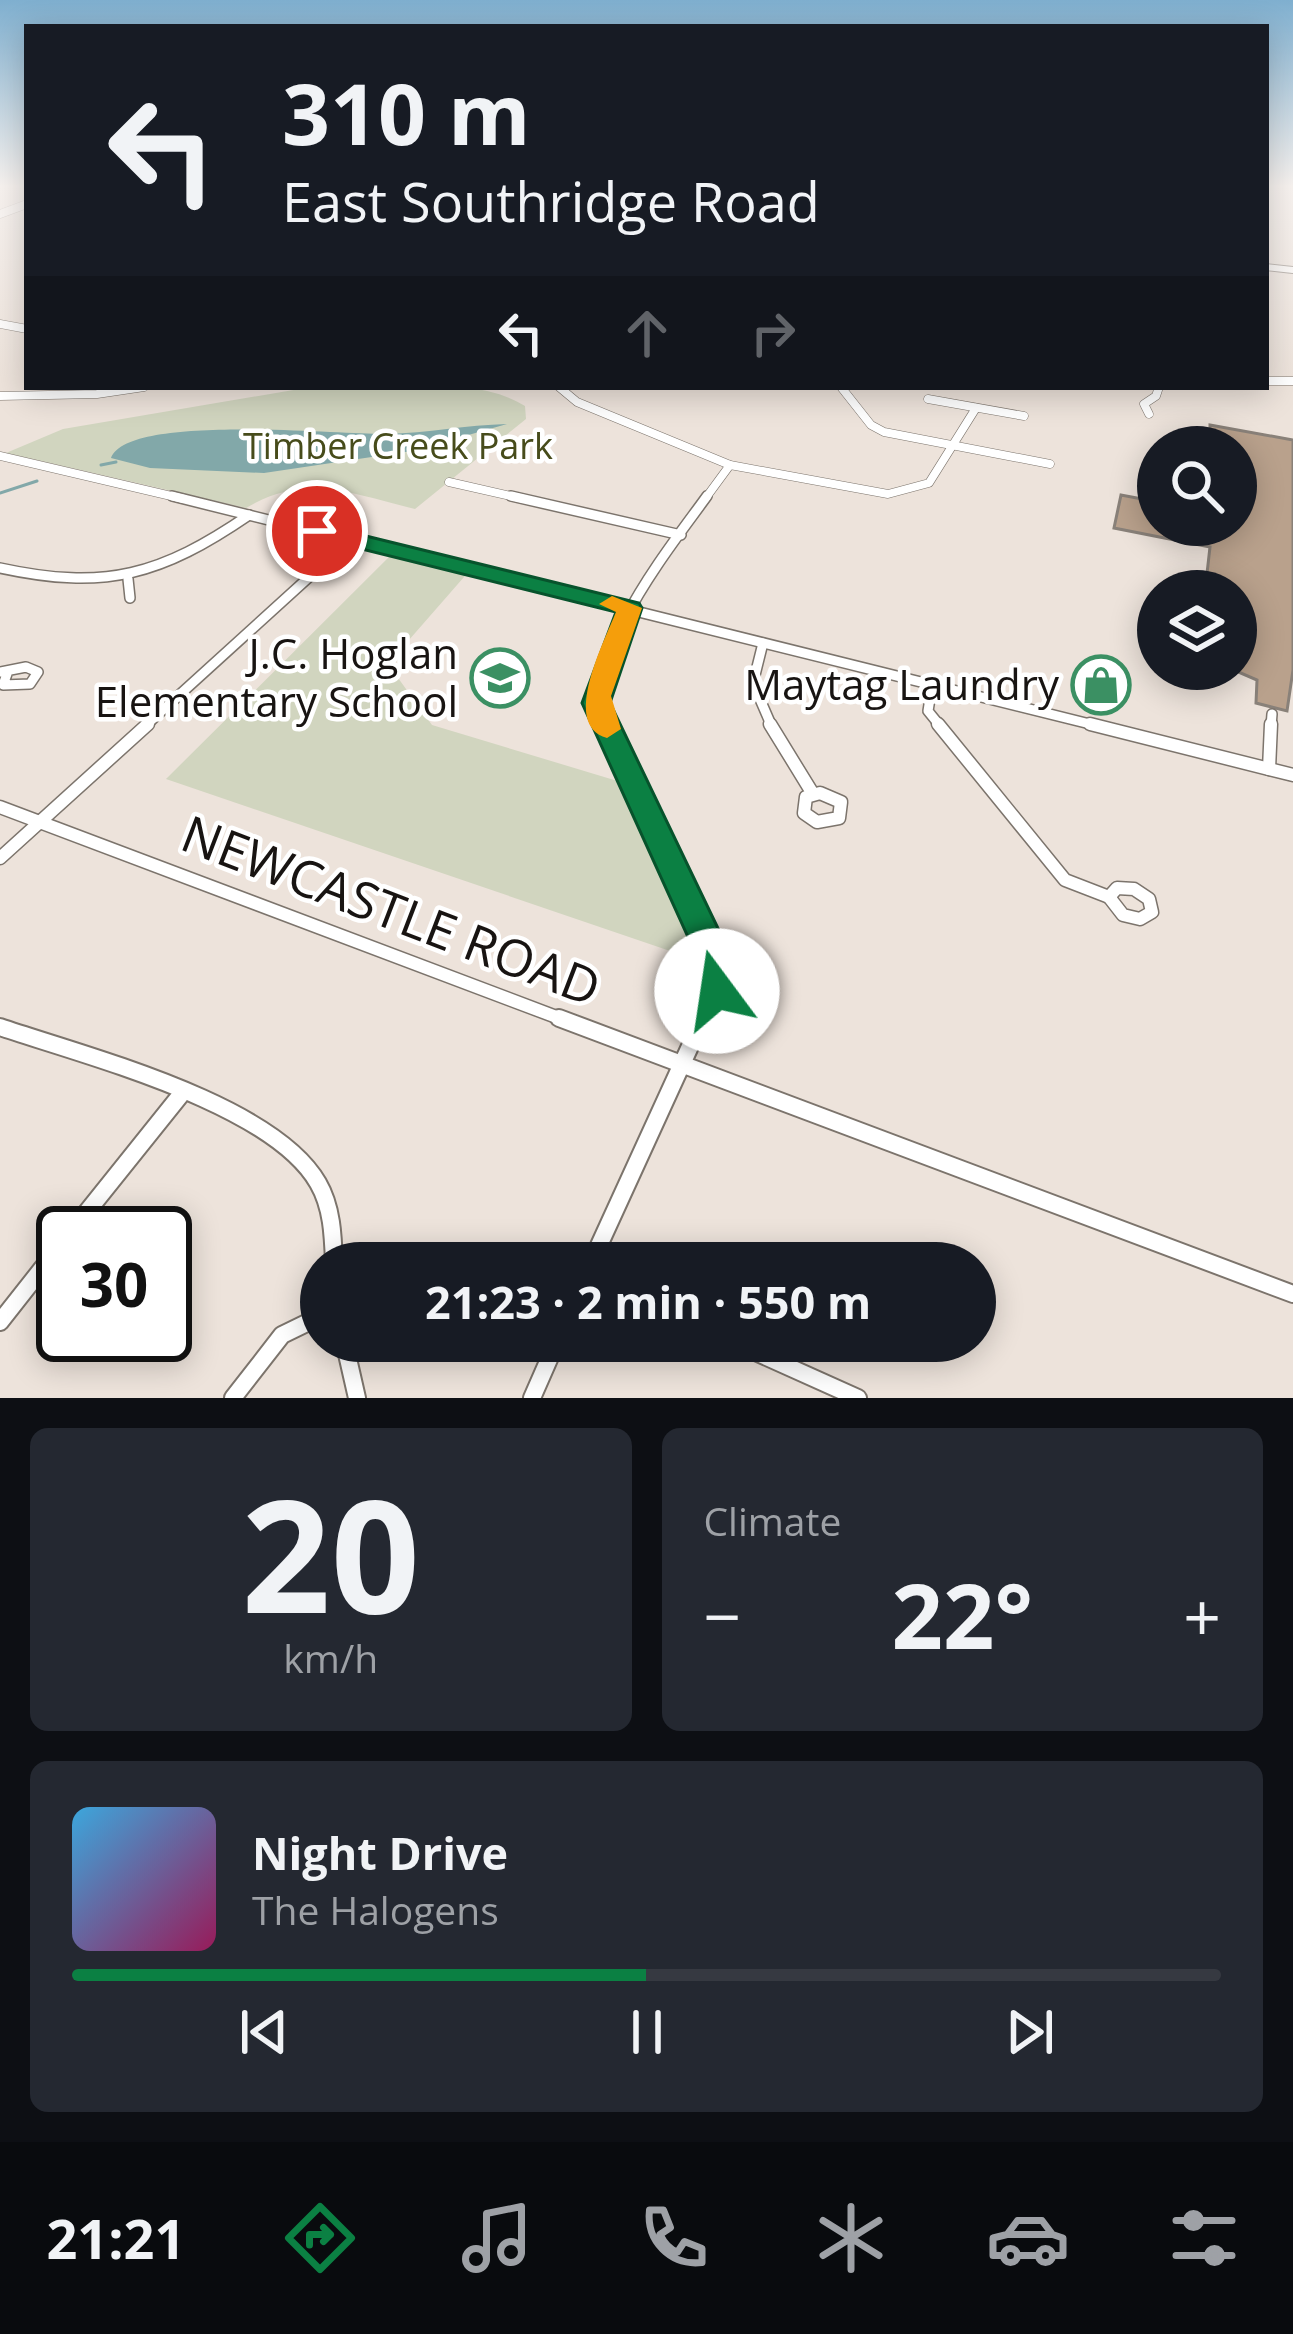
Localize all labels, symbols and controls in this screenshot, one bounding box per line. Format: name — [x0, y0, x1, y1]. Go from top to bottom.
text: 310 m — [282, 55, 530, 170]
icon: left — [84, 72, 240, 228]
text: East Southridge Road — [282, 164, 820, 238]
icon: left — [488, 300, 554, 366]
icon: ahead — [614, 300, 680, 366]
icon: right — [740, 300, 806, 366]
park label: Timber Creek Park — [243, 421, 553, 470]
map controls — [1137, 426, 1257, 690]
button: search — [1137, 426, 1257, 546]
pin — [266, 480, 368, 582]
icon: arrive — [284, 498, 350, 564]
button: layers — [1137, 570, 1257, 690]
place label: J.C. Hoglan Elementary School — [95, 624, 458, 729]
school or university icon: J.C. Hoglan Elementary School — [469, 647, 531, 709]
shop icon: Maytag Laundry — [1070, 654, 1132, 716]
place label: Maytag Laundry — [744, 655, 1060, 712]
street label: NEWCASTLE ROAD — [172, 797, 611, 1021]
position arrow — [654, 928, 780, 1054]
speed limit sign: 30 — [36, 1206, 192, 1362]
text: 21:23 · 2 min · 550 m — [425, 1271, 871, 1332]
text: 20 — [242, 1446, 420, 1659]
text: Climate — [704, 1494, 841, 1547]
text: 22° — [892, 1553, 1033, 1675]
text: − — [704, 1570, 741, 1660]
text: + — [1183, 1570, 1221, 1660]
text: km/h — [283, 1631, 378, 1684]
text: Night Drive — [252, 1822, 508, 1883]
text: The Halogens — [252, 1883, 499, 1936]
icon: previous — [231, 1999, 297, 2065]
icon: pause — [614, 1999, 680, 2065]
icon: next — [997, 1999, 1063, 2065]
icon: directions — [278, 2196, 362, 2280]
icon: music — [455, 2196, 539, 2280]
icon: phone — [632, 2196, 716, 2280]
icon: climate — [809, 2196, 893, 2280]
icon: car — [986, 2196, 1070, 2280]
icon: filters — [1162, 2196, 1246, 2280]
text: 21:21 — [46, 2201, 185, 2275]

